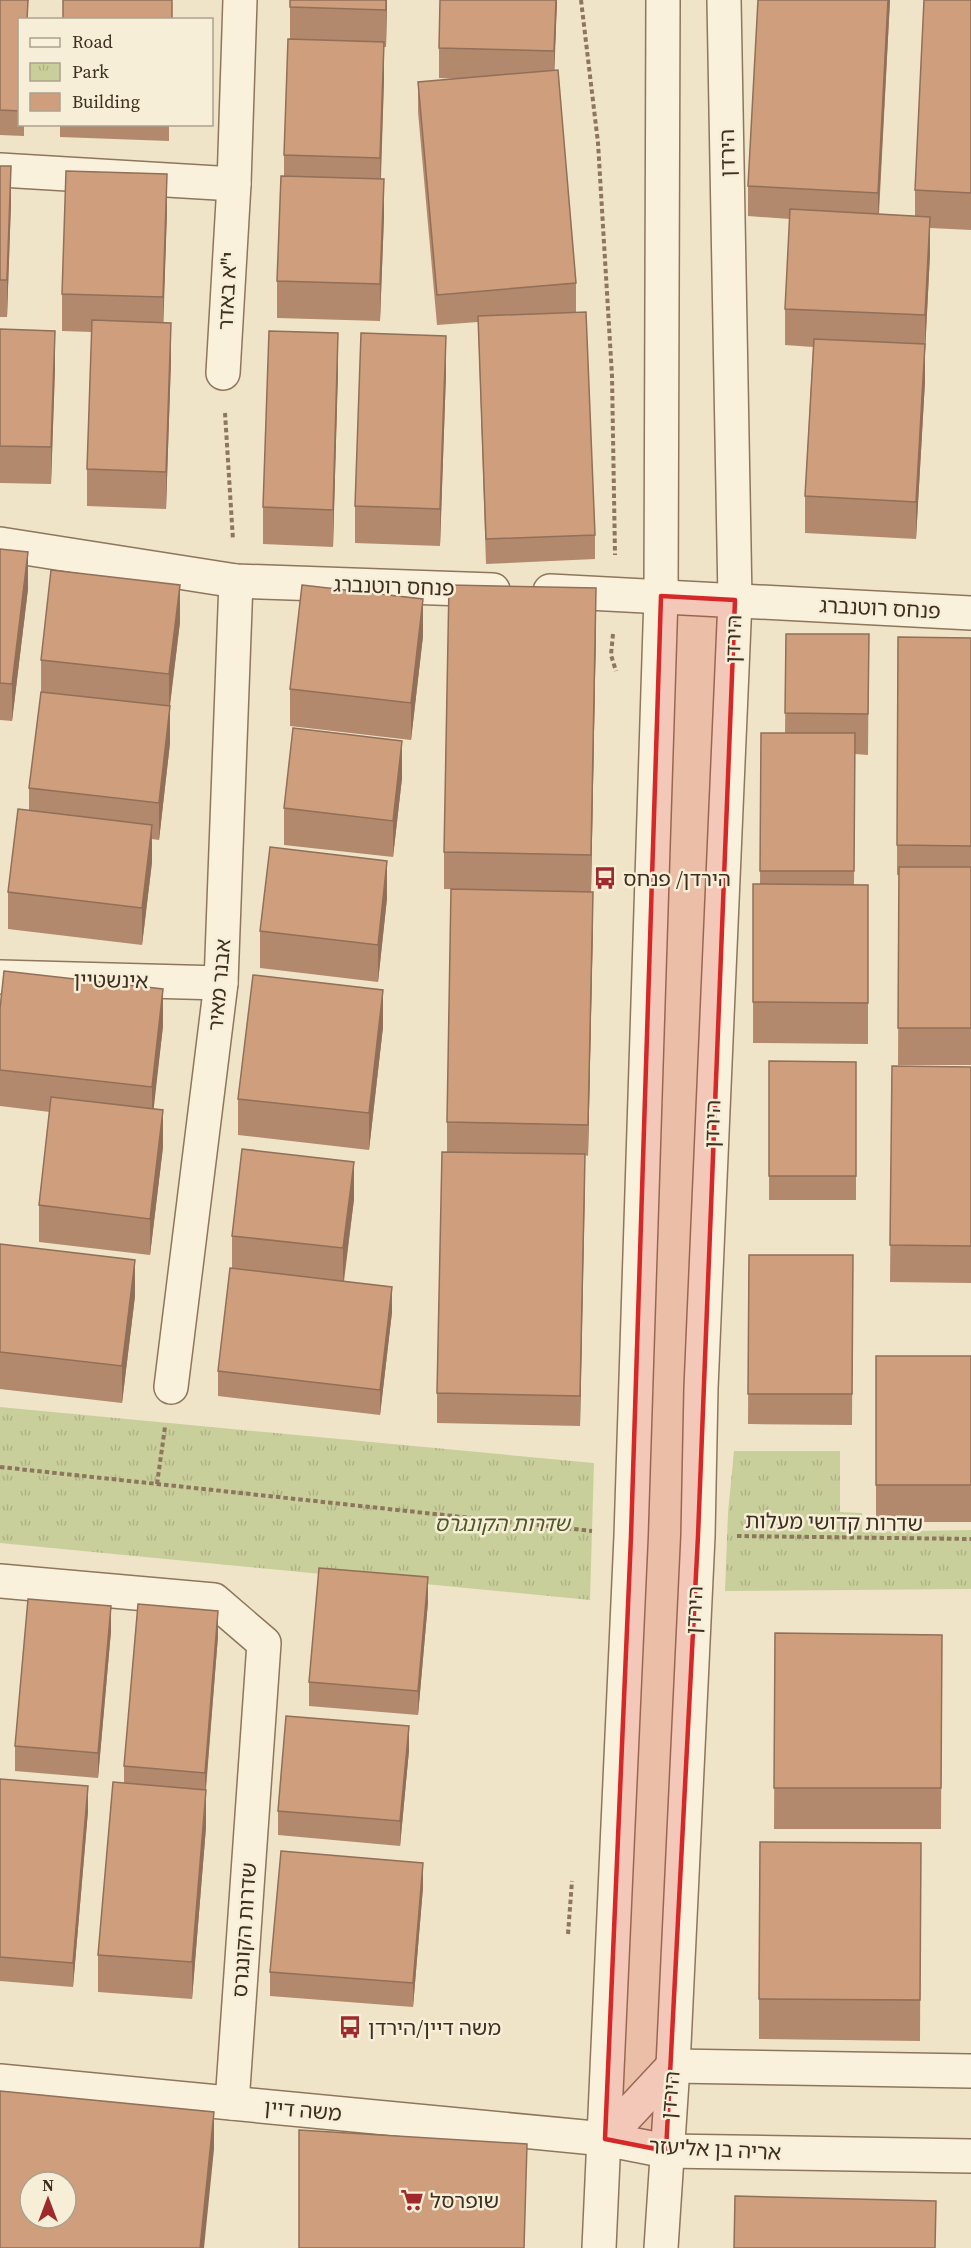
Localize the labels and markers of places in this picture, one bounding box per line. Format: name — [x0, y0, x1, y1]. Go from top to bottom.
place label: הירדן/ פנחס — [623, 864, 731, 893]
bus stop icon: הירדן/ פנחס — [592, 865, 618, 891]
place label: משה דיין/הירדן — [368, 2013, 501, 2042]
bus stop icon: משה דיין/הירדן — [337, 2014, 363, 2040]
place label: שופרסל — [430, 2186, 499, 2215]
supermarket icon: שופרסל — [399, 2187, 425, 2213]

